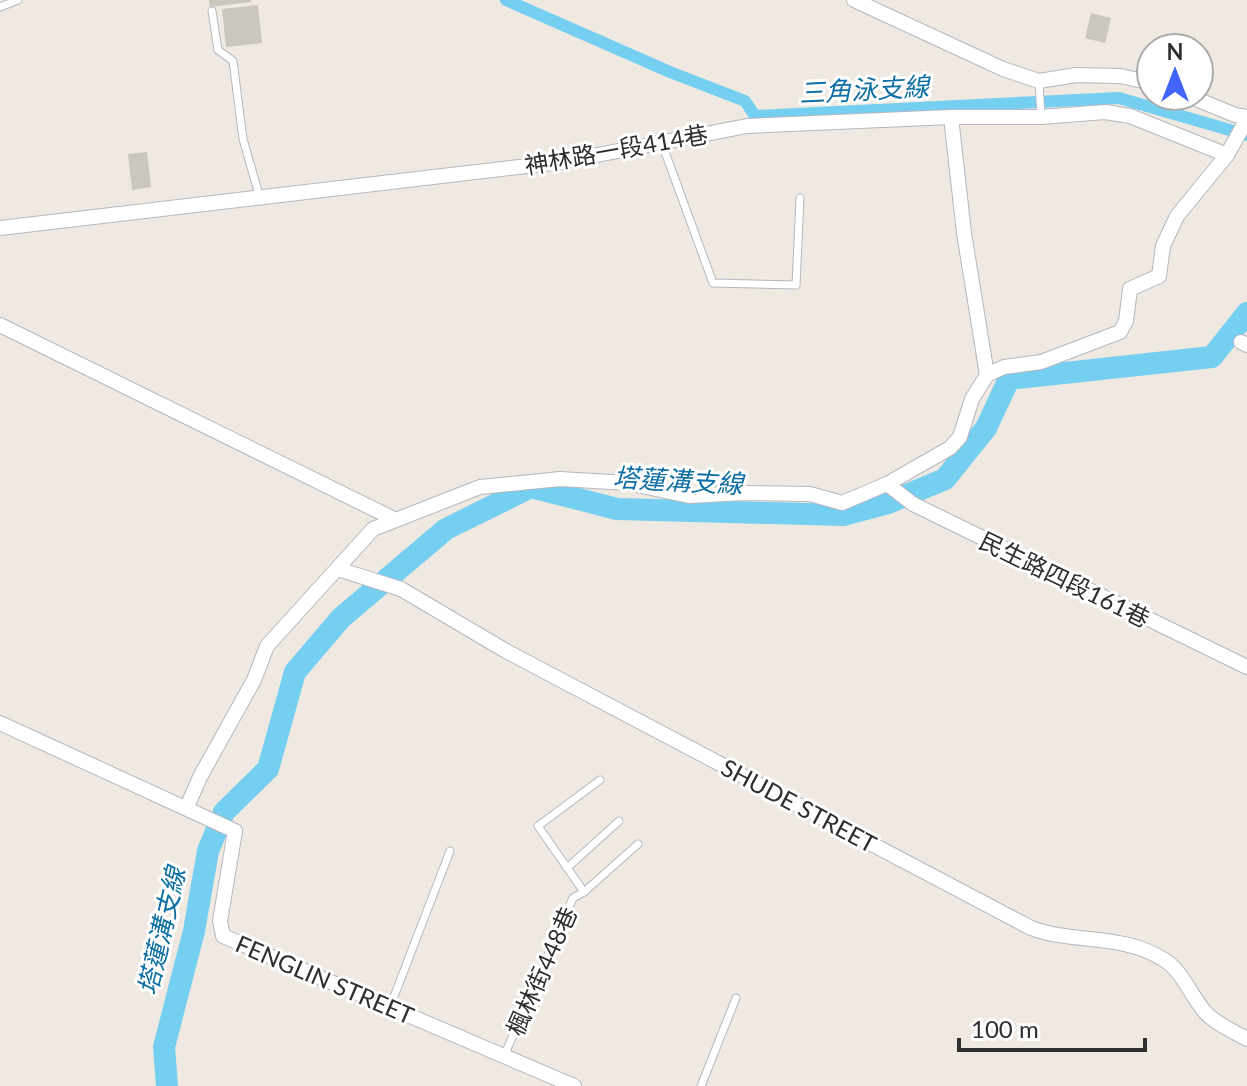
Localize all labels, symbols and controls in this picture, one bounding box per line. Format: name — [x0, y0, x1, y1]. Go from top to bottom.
north arrow — [1135, 32, 1215, 112]
text: N — [1167, 38, 1183, 65]
water label: 三角泳支線 — [798, 69, 933, 108]
street label: 神林路一段414巷 — [522, 119, 710, 179]
water label: 塔蓮溝支線 — [612, 461, 747, 500]
street label: 民生路四段161巷 — [975, 525, 1155, 633]
street label: SHUDE STREET — [717, 752, 881, 858]
water label: 塔蓮溝支線 — [131, 861, 192, 998]
street label: 楓林街448巷 — [500, 902, 582, 1040]
street label: FENGLIN STREET — [231, 928, 419, 1030]
scale bar — [959, 1002, 1145, 1052]
text: 100 m — [971, 1014, 1039, 1043]

